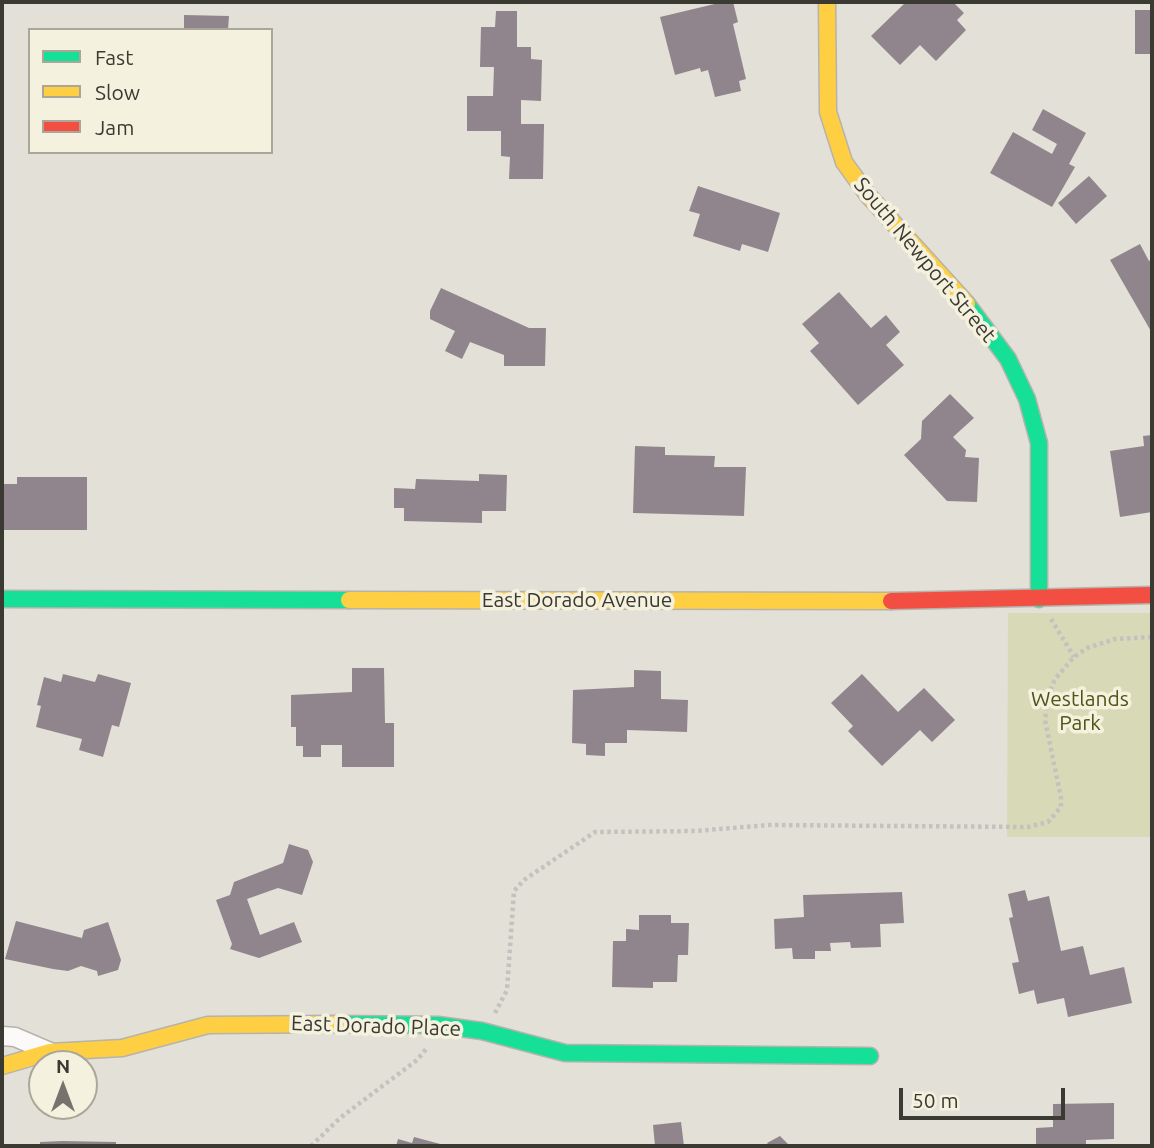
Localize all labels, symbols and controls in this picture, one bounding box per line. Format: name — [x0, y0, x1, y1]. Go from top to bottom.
legend — [28, 28, 273, 154]
text: Fast — [95, 45, 133, 69]
text: Slow — [95, 80, 140, 104]
text: Jam — [95, 115, 134, 139]
street label: South Newport Street — [849, 172, 1001, 348]
street label: East Dorado Avenue — [482, 587, 672, 613]
park label: Westlands Park — [1031, 686, 1129, 736]
street label: East Dorado Place — [291, 1010, 461, 1042]
north arrow — [28, 1050, 98, 1120]
text: N — [56, 1055, 70, 1077]
scale bar — [902, 1074, 1068, 1118]
text: 50 m — [912, 1088, 959, 1112]

